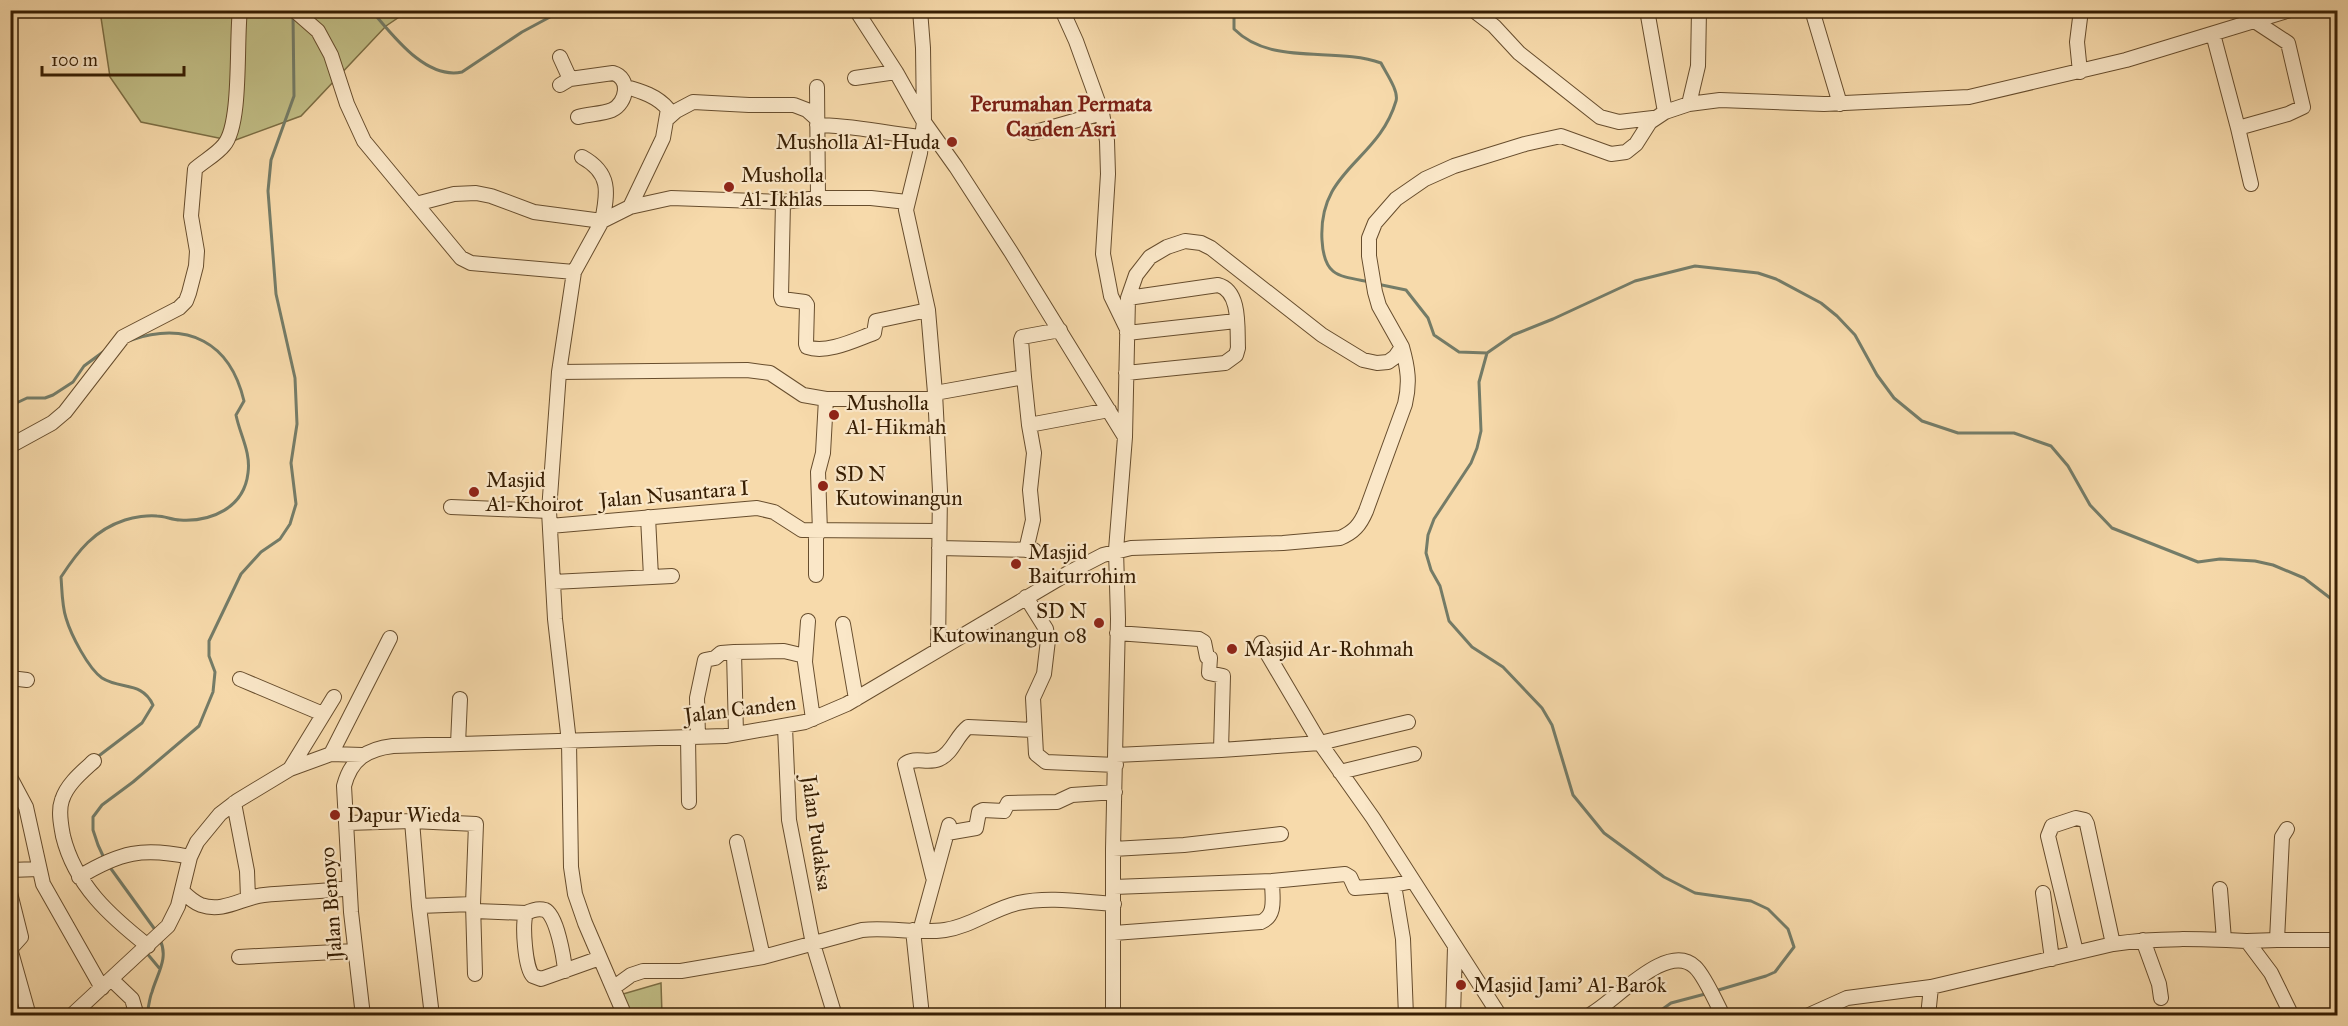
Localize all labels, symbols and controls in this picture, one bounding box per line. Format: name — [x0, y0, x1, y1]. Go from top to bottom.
scale bar — [42, 39, 184, 77]
text: 100 m — [51, 49, 98, 71]
district label: Perumahan Permata Canden Asri — [970, 90, 1152, 142]
place label: Musholla Al-Huda — [776, 129, 940, 155]
marker: Musholla Al-Huda — [945, 135, 959, 149]
place label: Musholla Al-Ikhlas — [740, 162, 824, 212]
marker: Musholla Al-Ikhlas — [722, 180, 736, 194]
place label: Musholla Al-Hikmah — [845, 390, 947, 440]
marker: Musholla Al-Hikmah — [827, 408, 841, 422]
place label: SD N Kutowinangun — [835, 461, 963, 511]
place label: Masjid Al-Khoirot — [485, 467, 584, 517]
street label: Jalan Nusantara I — [596, 474, 750, 514]
marker: SD N Kutowinangun — [816, 479, 830, 493]
marker: Masjid Al-Khoirot — [467, 485, 481, 499]
place label: Masjid Baiturrohim — [1028, 539, 1137, 589]
marker: Masjid Baiturrohim — [1009, 557, 1023, 571]
place label: SD N Kutowinangun 08 — [932, 598, 1087, 648]
marker: SD N Kutowinangun 08 — [1092, 616, 1106, 630]
place label: Masjid Ar-Rohmah — [1244, 636, 1414, 662]
marker: Masjid Ar-Rohmah — [1225, 642, 1239, 656]
street label: Jalan Canden — [681, 689, 797, 729]
street label: Jalan Pudaksa — [796, 772, 838, 892]
place label: Dapur Wieda — [347, 802, 460, 828]
marker: Dapur Wieda — [328, 808, 342, 822]
street label: Jalan Benoyo — [314, 846, 348, 962]
place label: Masjid Jami' Al-Barok — [1473, 972, 1667, 998]
marker: Masjid Jami' Al-Barok — [1454, 978, 1468, 992]

